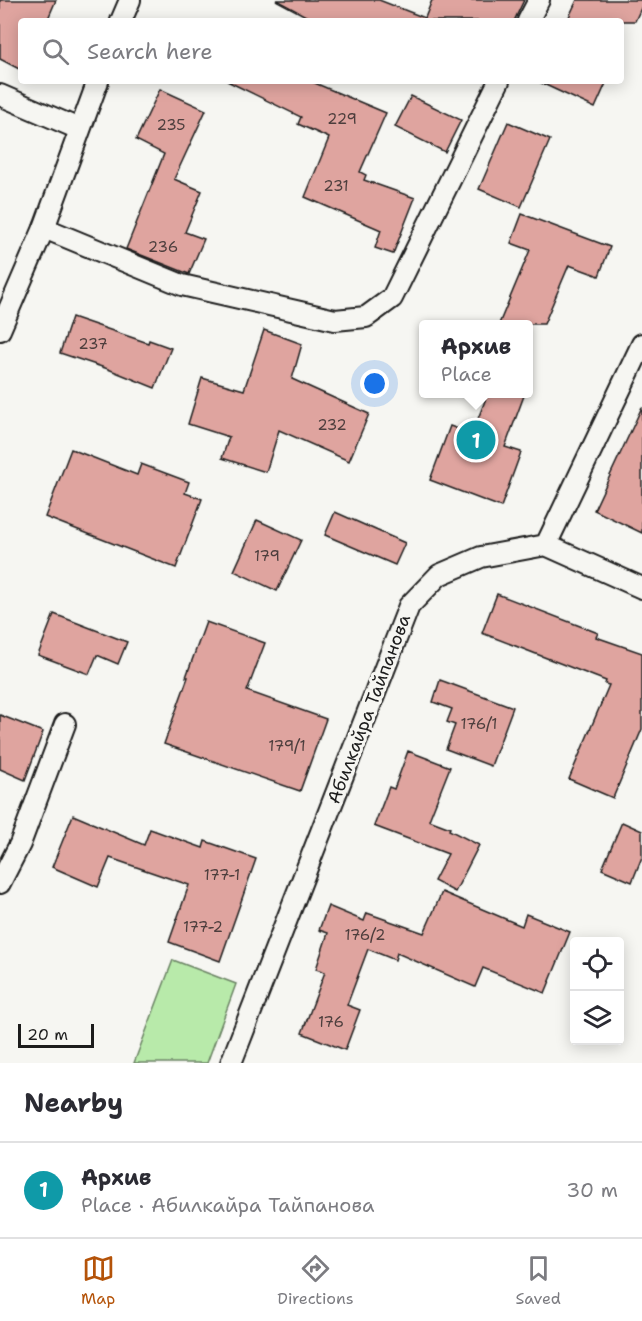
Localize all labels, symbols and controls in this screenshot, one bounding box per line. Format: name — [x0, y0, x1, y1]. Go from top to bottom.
search box — [18, 18, 624, 84]
icon: search — [39, 35, 72, 68]
text: Search here — [87, 37, 213, 66]
house number: 229 — [327, 109, 357, 129]
house number: 235 — [157, 115, 185, 135]
house number: 231 — [323, 176, 349, 196]
house number: 236 — [148, 237, 178, 257]
popup — [419, 320, 533, 398]
text: Архив — [441, 332, 511, 361]
house number: 237 — [78, 334, 108, 354]
text: Place — [441, 361, 492, 387]
your location — [360, 369, 389, 398]
house number: 232 — [317, 415, 347, 435]
pin: 1 — [456, 418, 496, 462]
house number: 179 — [254, 546, 280, 566]
street label: Абилкайра Тайпанова — [322, 611, 416, 807]
house number: 176/1 — [460, 714, 498, 734]
house number: 179/1 — [268, 736, 306, 756]
house number: 177-1 — [204, 865, 240, 885]
house number: 177-2 — [183, 917, 223, 937]
house number: 176/2 — [344, 925, 386, 945]
map controls — [570, 937, 624, 1045]
button: locate — [570, 937, 624, 991]
button: layers — [570, 991, 624, 1045]
house number: 176 — [318, 1012, 344, 1032]
scale bar — [18, 1021, 94, 1048]
text: 20 m — [27, 1024, 68, 1045]
text: Nearby — [24, 1085, 123, 1120]
text: Архив — [81, 1163, 151, 1192]
text: 1 — [39, 1177, 48, 1203]
text: 30 m — [566, 1177, 618, 1203]
text: Place · Абилкайра Тайпанова — [81, 1192, 374, 1218]
tab: Map — [81, 1252, 115, 1309]
tab: Directions — [277, 1252, 354, 1309]
tab: Saved — [516, 1252, 561, 1309]

